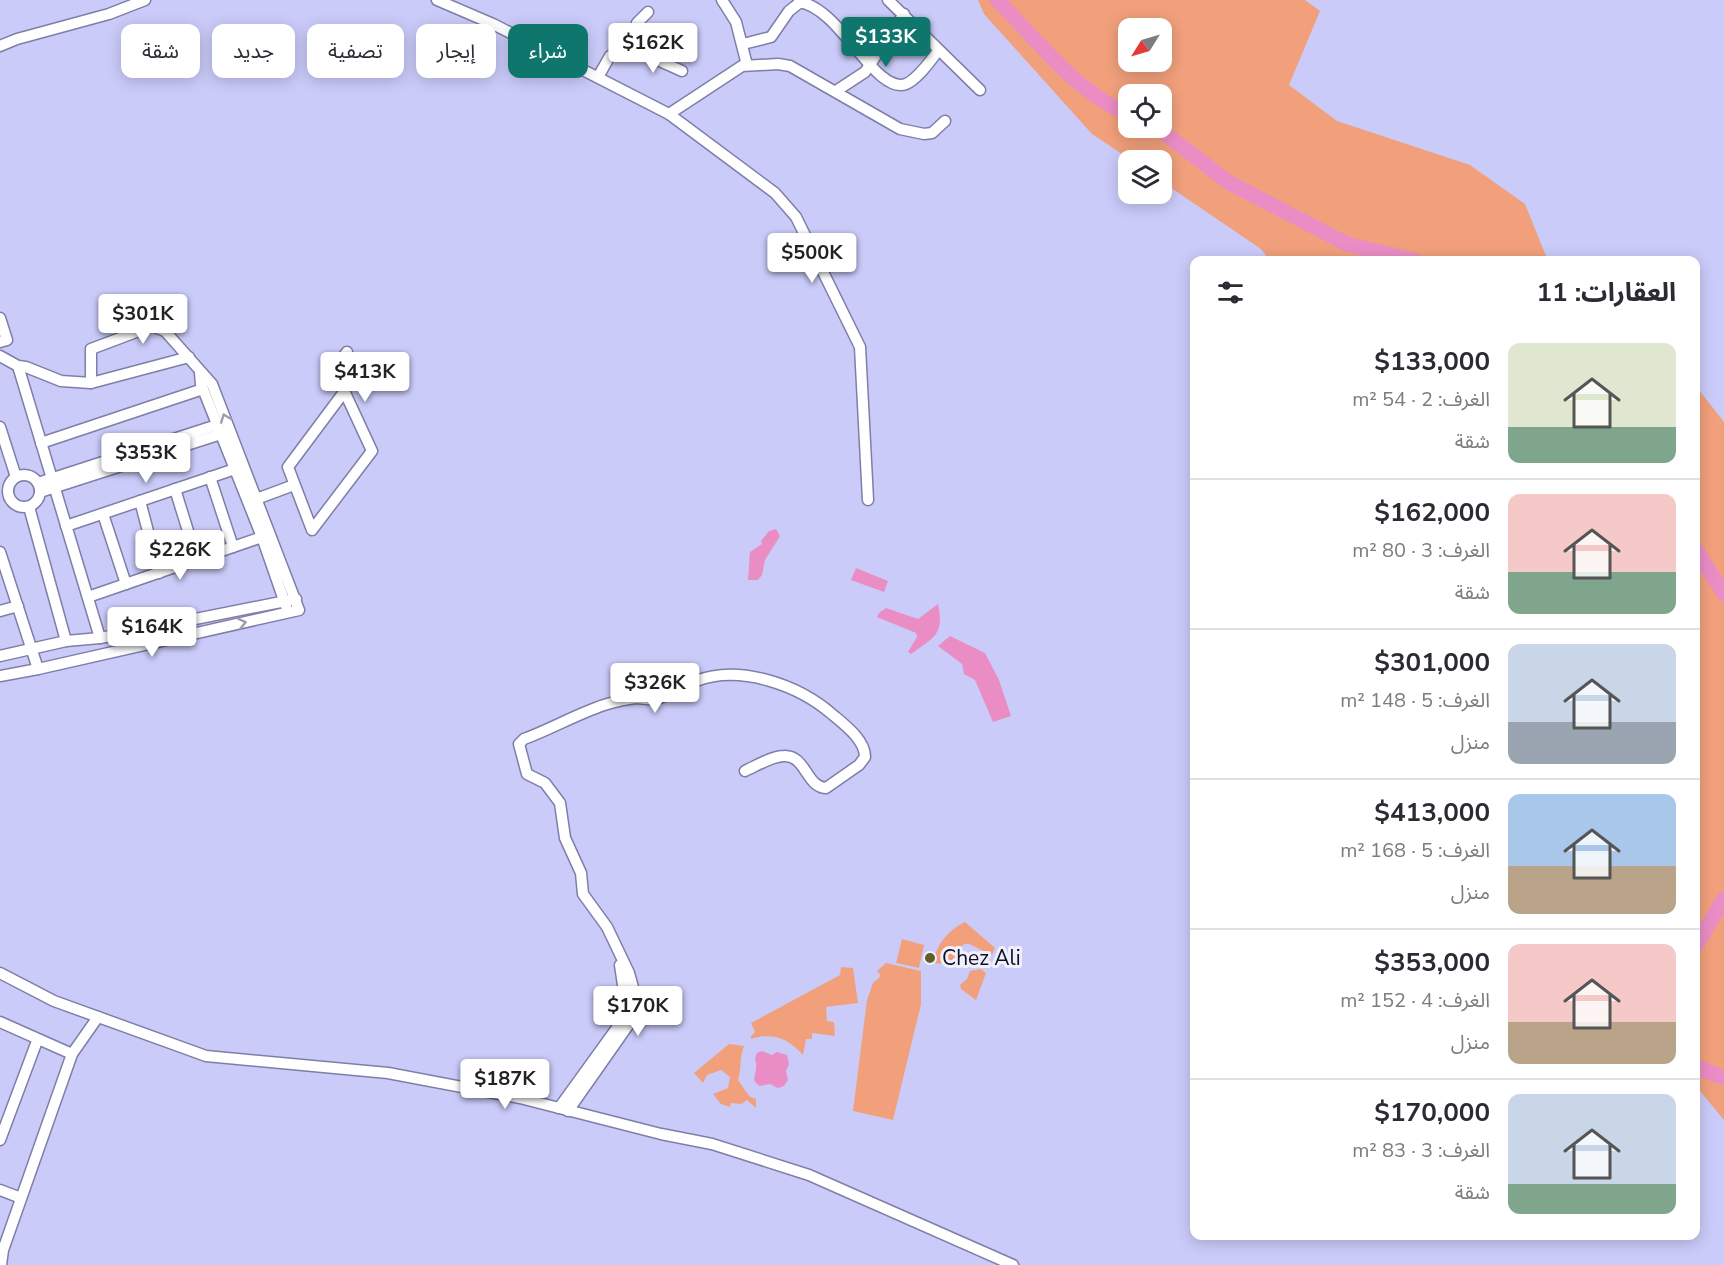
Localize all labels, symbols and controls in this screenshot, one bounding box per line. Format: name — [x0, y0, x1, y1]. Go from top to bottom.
pin: $133K — [844, 17, 928, 68]
north arrow — [1118, 18, 1172, 72]
map controls — [1118, 18, 1172, 204]
pin: $162K — [611, 23, 695, 74]
text: $133K — [855, 23, 917, 50]
chip: شقة — [121, 24, 200, 78]
chip: جديد — [212, 24, 295, 78]
chip: تصفية — [307, 24, 404, 78]
chip: إيجار — [416, 24, 496, 78]
chip: شراء — [508, 24, 588, 78]
text: $162K — [622, 29, 684, 56]
button: locate — [1118, 84, 1172, 138]
button: layers — [1118, 150, 1172, 204]
pin: $500K — [770, 233, 854, 284]
text: $500K — [781, 239, 843, 266]
text: العقارات: 11 — [1536, 275, 1676, 310]
icon: filters — [1214, 276, 1247, 309]
pin: $301K — [101, 294, 185, 345]
text: $301K — [112, 300, 174, 327]
text: $133,000 — [1374, 344, 1490, 379]
pin: $413K — [323, 352, 407, 403]
text: $413K — [334, 358, 396, 385]
icon: home — [1556, 367, 1628, 439]
text: الغرف: 2 · 54 m² — [1352, 386, 1490, 413]
one-way arrow — [220, 413, 233, 424]
text: شقة — [1455, 428, 1490, 455]
pin: $353K — [104, 433, 188, 484]
text: $353K — [115, 439, 177, 466]
text: $162,000 — [1374, 495, 1490, 530]
icon: home — [1556, 518, 1628, 590]
pin: $226K — [138, 530, 222, 581]
text: $226K — [149, 536, 211, 563]
text: الغرف: 3 · 80 m² — [1352, 537, 1490, 564]
text: شقة — [1455, 579, 1490, 606]
pin: $164K — [110, 607, 194, 658]
text: $164K — [121, 613, 183, 640]
one-way arrow — [237, 617, 247, 630]
text: $301,000 — [1374, 645, 1490, 680]
pin: $326K — [613, 663, 697, 714]
icon: home — [1556, 668, 1628, 740]
text: $326K — [624, 669, 686, 696]
text: الغرف: 5 · 148 m² — [1340, 687, 1490, 714]
text: منزل — [1451, 729, 1490, 756]
text: $413,000 — [1374, 795, 1490, 830]
icon: home — [1556, 818, 1628, 890]
text: الغرف: 5 · 168 m² — [1340, 837, 1490, 864]
text: منزل — [1451, 879, 1490, 906]
place label: Chez Ali — [942, 944, 1021, 972]
text: $353,000 — [1374, 945, 1490, 980]
marker: Chez Ali — [923, 951, 937, 965]
icon: home — [1556, 968, 1628, 1040]
pin: $170K — [596, 986, 680, 1037]
text: الغرف: 4 · 152 m² — [1340, 987, 1490, 1014]
text: $170K — [607, 992, 669, 1019]
text: منزل — [1451, 1029, 1490, 1056]
pin: $187K — [463, 1059, 547, 1110]
text: $187K — [474, 1065, 536, 1092]
text: $170,000 — [1374, 1095, 1490, 1130]
icon: home — [1556, 1118, 1628, 1190]
text: الغرف: 3 · 83 m² — [1352, 1137, 1490, 1164]
text: شقة — [1455, 1179, 1490, 1206]

